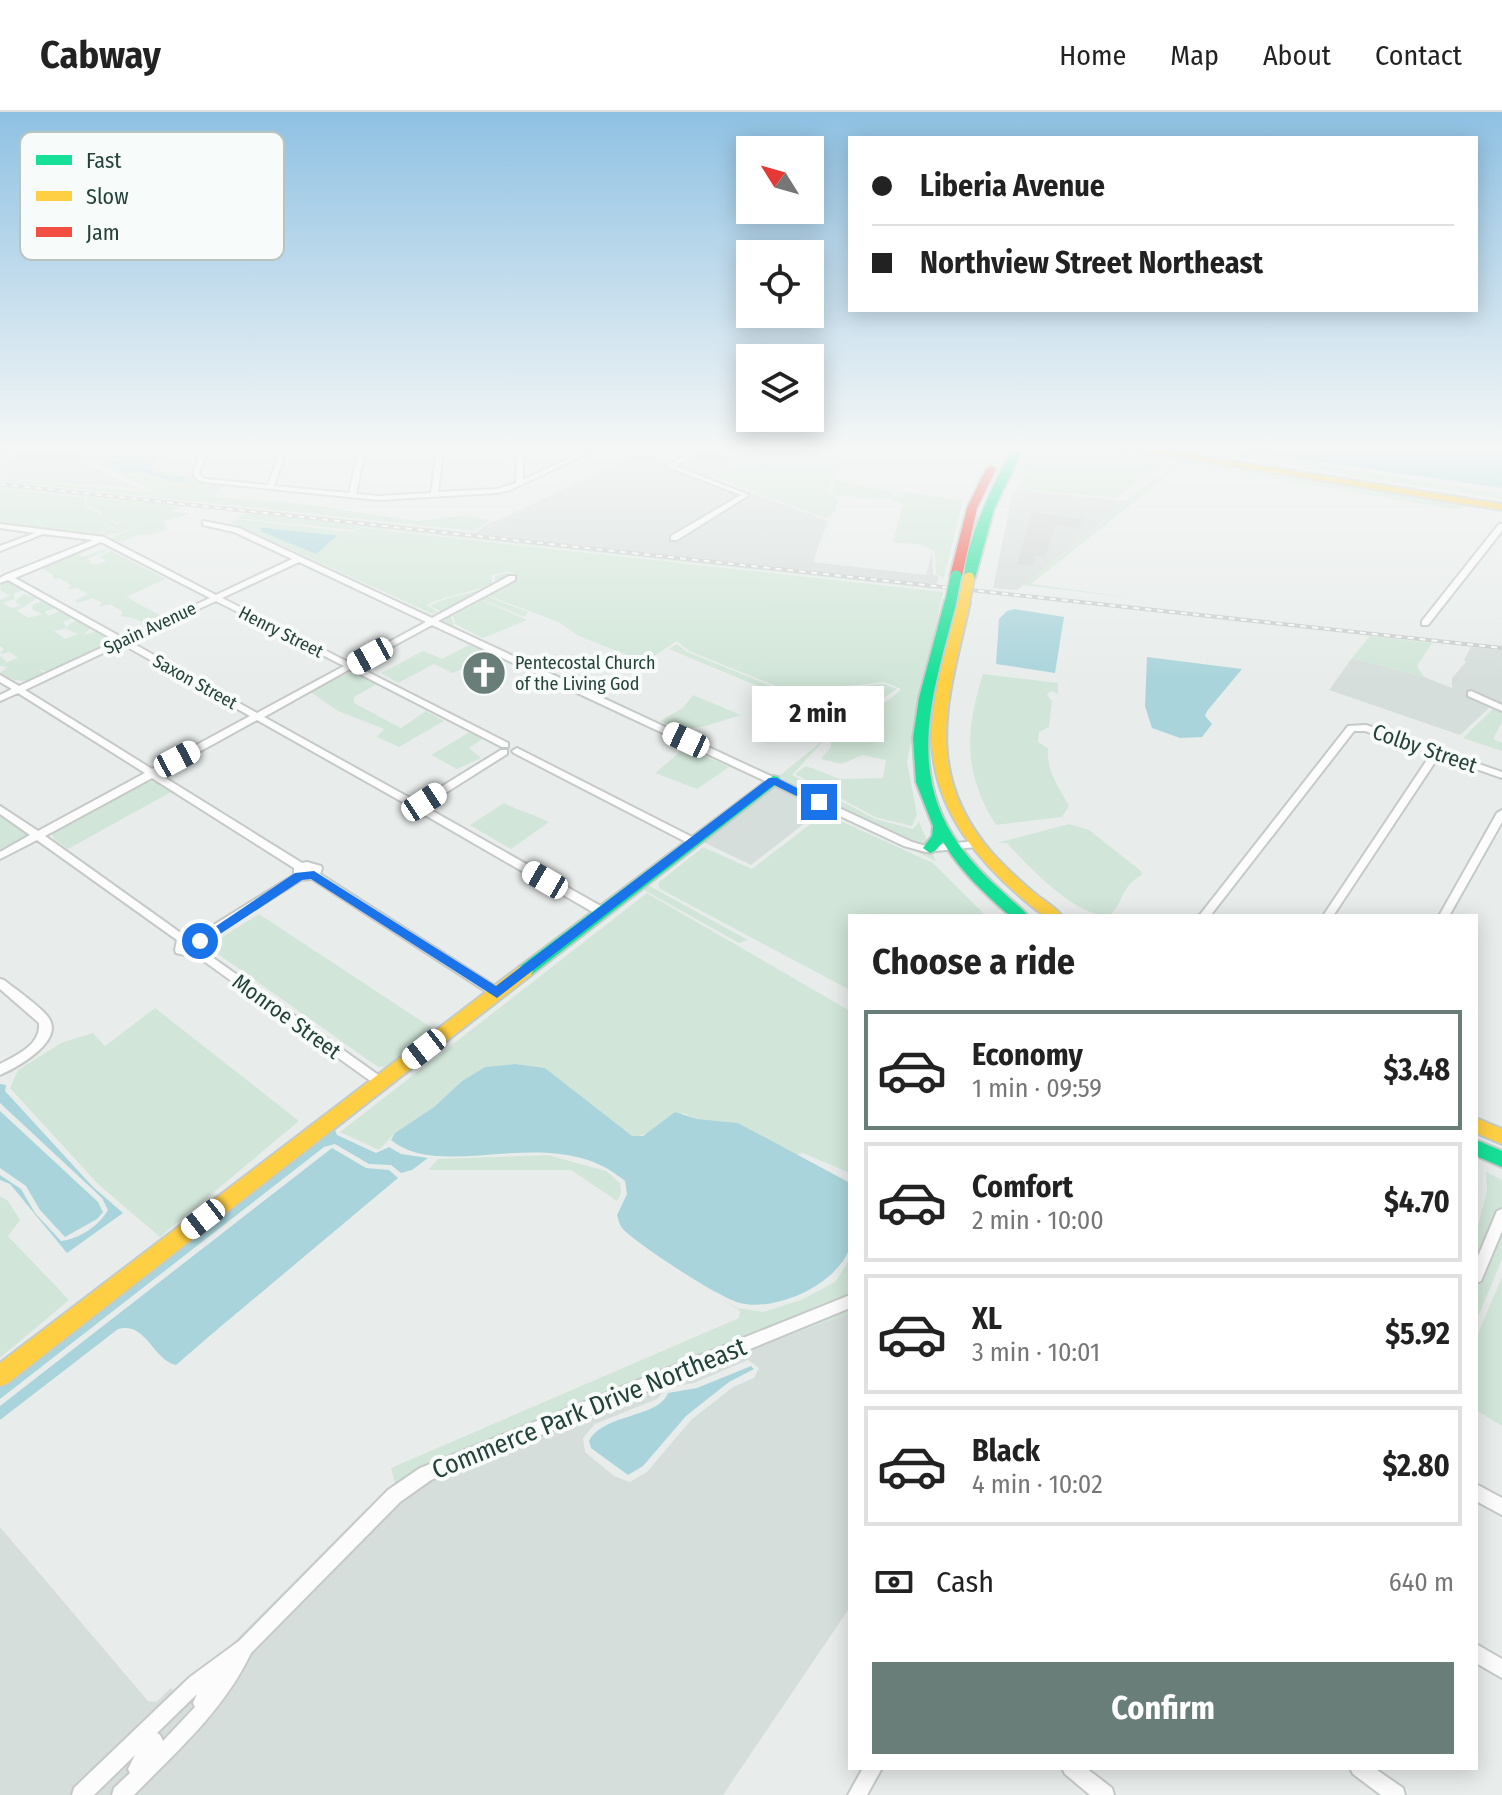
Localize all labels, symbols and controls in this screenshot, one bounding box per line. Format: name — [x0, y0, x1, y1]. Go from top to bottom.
text: Cabway — [40, 32, 161, 78]
text: Home — [1059, 39, 1126, 72]
text: Map — [1170, 39, 1219, 72]
text: About — [1263, 39, 1331, 72]
text: Contact — [1375, 39, 1462, 72]
legend — [20, 132, 284, 260]
north arrow — [736, 136, 824, 224]
map controls — [736, 136, 824, 432]
text: Fast — [86, 147, 122, 174]
text: Liberia Avenue — [920, 168, 1105, 204]
text: Slow — [86, 183, 129, 210]
text: Jam — [86, 219, 120, 246]
button: locate — [736, 240, 824, 328]
text: Northview Street Northeast — [920, 245, 1263, 281]
button: layers — [736, 344, 824, 432]
street label: Spain Avenue — [100, 597, 200, 659]
street label: Henry Street — [235, 601, 327, 663]
car — [343, 634, 397, 678]
church icon: Pentecostal Church of the Living God — [460, 649, 508, 697]
street label: Saxon Street — [149, 650, 241, 714]
place label: Pentecostal Church of the Living God — [515, 652, 656, 695]
callout: 2 min — [753, 686, 885, 742]
text: 2 min — [789, 698, 847, 729]
street label: Colby Street — [1369, 718, 1481, 779]
car — [659, 719, 713, 761]
car — [150, 737, 204, 781]
car — [397, 779, 451, 825]
route end — [801, 784, 837, 820]
car — [518, 858, 572, 902]
route start — [182, 923, 218, 959]
text: Choose a ride — [872, 940, 1075, 984]
street label: Monroe Street — [227, 968, 347, 1065]
car — [398, 1025, 450, 1073]
icon: car — [876, 1034, 948, 1106]
text: Economy — [972, 1037, 1083, 1073]
text: $3.48 — [1383, 1052, 1450, 1088]
text: 1 min · 09:59 — [972, 1073, 1102, 1104]
icon: car — [876, 1166, 948, 1238]
text: Comfort — [972, 1169, 1073, 1205]
text: $4.70 — [1384, 1184, 1450, 1220]
car — [177, 1195, 229, 1243]
text: 2 min · 10:00 — [972, 1205, 1104, 1236]
icon: car — [876, 1298, 948, 1370]
text: XL — [972, 1301, 1002, 1337]
text: $5.92 — [1385, 1316, 1450, 1352]
street label: Commerce Park Drive Northeast — [428, 1331, 751, 1486]
text: 3 min · 10:01 — [972, 1337, 1100, 1368]
icon: car — [876, 1430, 948, 1502]
text: Black — [972, 1433, 1040, 1469]
text: $2.80 — [1382, 1448, 1450, 1484]
text: 4 min · 10:02 — [972, 1469, 1103, 1500]
icon: cash — [872, 1560, 916, 1604]
text: Cash — [936, 1564, 994, 1600]
text: 640 m — [1389, 1567, 1454, 1598]
button: Confirm — [872, 1662, 1454, 1754]

